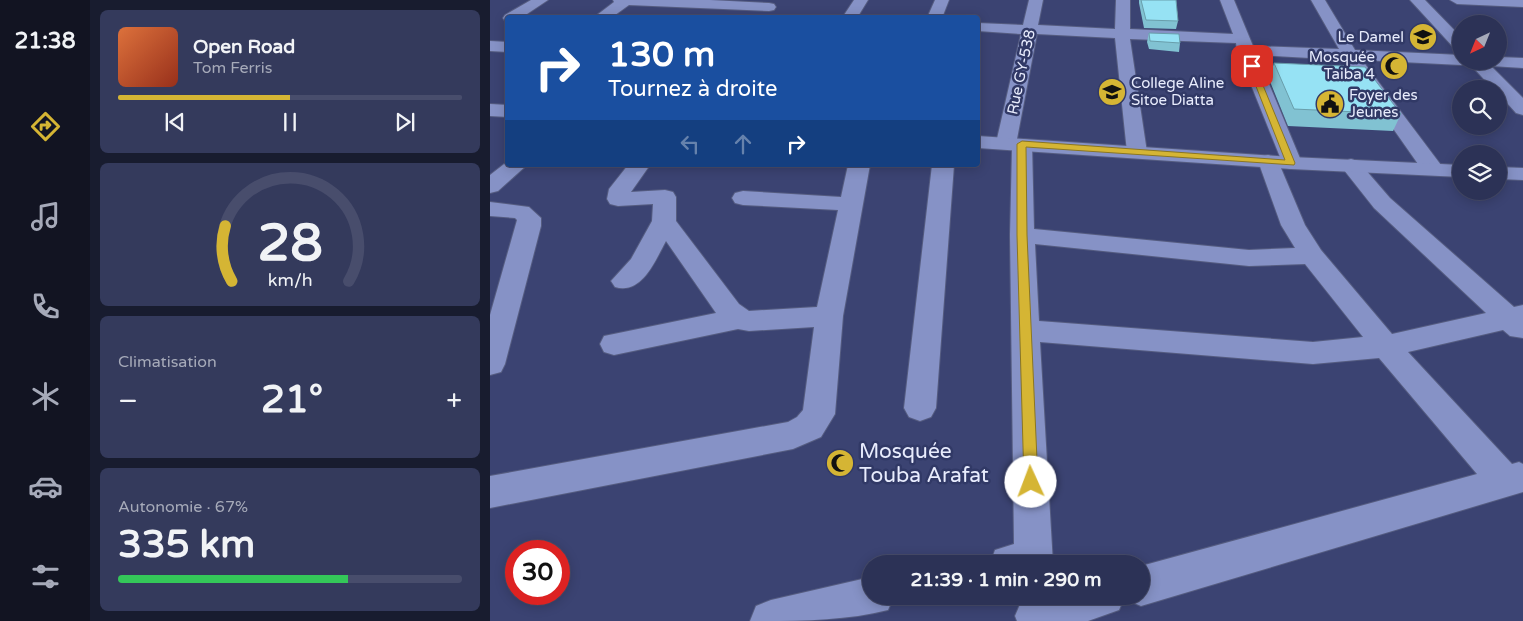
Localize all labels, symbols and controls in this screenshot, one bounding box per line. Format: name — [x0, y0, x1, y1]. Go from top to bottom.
north arrow — [1452, 15, 1508, 70]
map controls — [1452, 15, 1507, 200]
school or university icon: Le Damel — [1408, 22, 1438, 52]
text: 21:38 — [15, 28, 75, 54]
street label: Rue GY-538 — [1003, 28, 1039, 116]
place label: Le Damel — [1337, 28, 1404, 46]
text: 130 m — [608, 34, 715, 76]
icon: right — [525, 35, 590, 100]
text: Open Road — [193, 36, 295, 58]
pin — [1231, 45, 1273, 87]
place label: Mosquée Taiba 4 — [1309, 48, 1375, 83]
mosque icon: Mosquée Taiba 4 — [1379, 51, 1409, 81]
icon: arrive — [1238, 52, 1266, 80]
text: Tom Ferris — [193, 58, 272, 78]
place label: College Aline Sitoe Diatta — [1131, 74, 1224, 109]
text: Tournez à droite — [608, 76, 777, 102]
school or university icon: College Aline Sitoe Diatta — [1097, 77, 1127, 107]
button: search — [1452, 80, 1507, 135]
place label: Foyer des Jeunes — [1349, 86, 1418, 121]
public building icon: Foyer des Jeunes — [1315, 89, 1345, 119]
icon: previous — [161, 108, 189, 136]
icon: pause — [276, 108, 304, 136]
icon: next — [391, 108, 419, 136]
icon: directions — [28, 109, 63, 144]
icon: left — [676, 130, 704, 158]
icon: ahead — [729, 130, 757, 158]
icon: right — [782, 130, 810, 158]
button: layers — [1452, 145, 1507, 200]
icon: music — [28, 199, 63, 234]
text: 28 — [257, 212, 323, 275]
text: km/h — [268, 270, 312, 291]
icon: phone — [28, 289, 63, 324]
text: Climatisation — [118, 352, 217, 372]
text: 21° — [261, 377, 323, 423]
icon: climate — [28, 379, 63, 414]
text: − — [118, 384, 138, 418]
text: + — [446, 384, 462, 418]
place label: Mosquée Touba Arafat — [859, 439, 989, 488]
mosque icon: Mosquée Touba Arafat — [825, 448, 855, 478]
position arrow — [1004, 455, 1056, 507]
icon: car — [28, 469, 63, 504]
text: Autonomie · 67% — [118, 497, 248, 517]
text: 335 km — [118, 522, 255, 568]
speed limit sign: 30 — [505, 540, 570, 605]
icon: filters — [28, 559, 63, 594]
text: 21:39 · 1 min · 290 m — [910, 569, 1102, 591]

